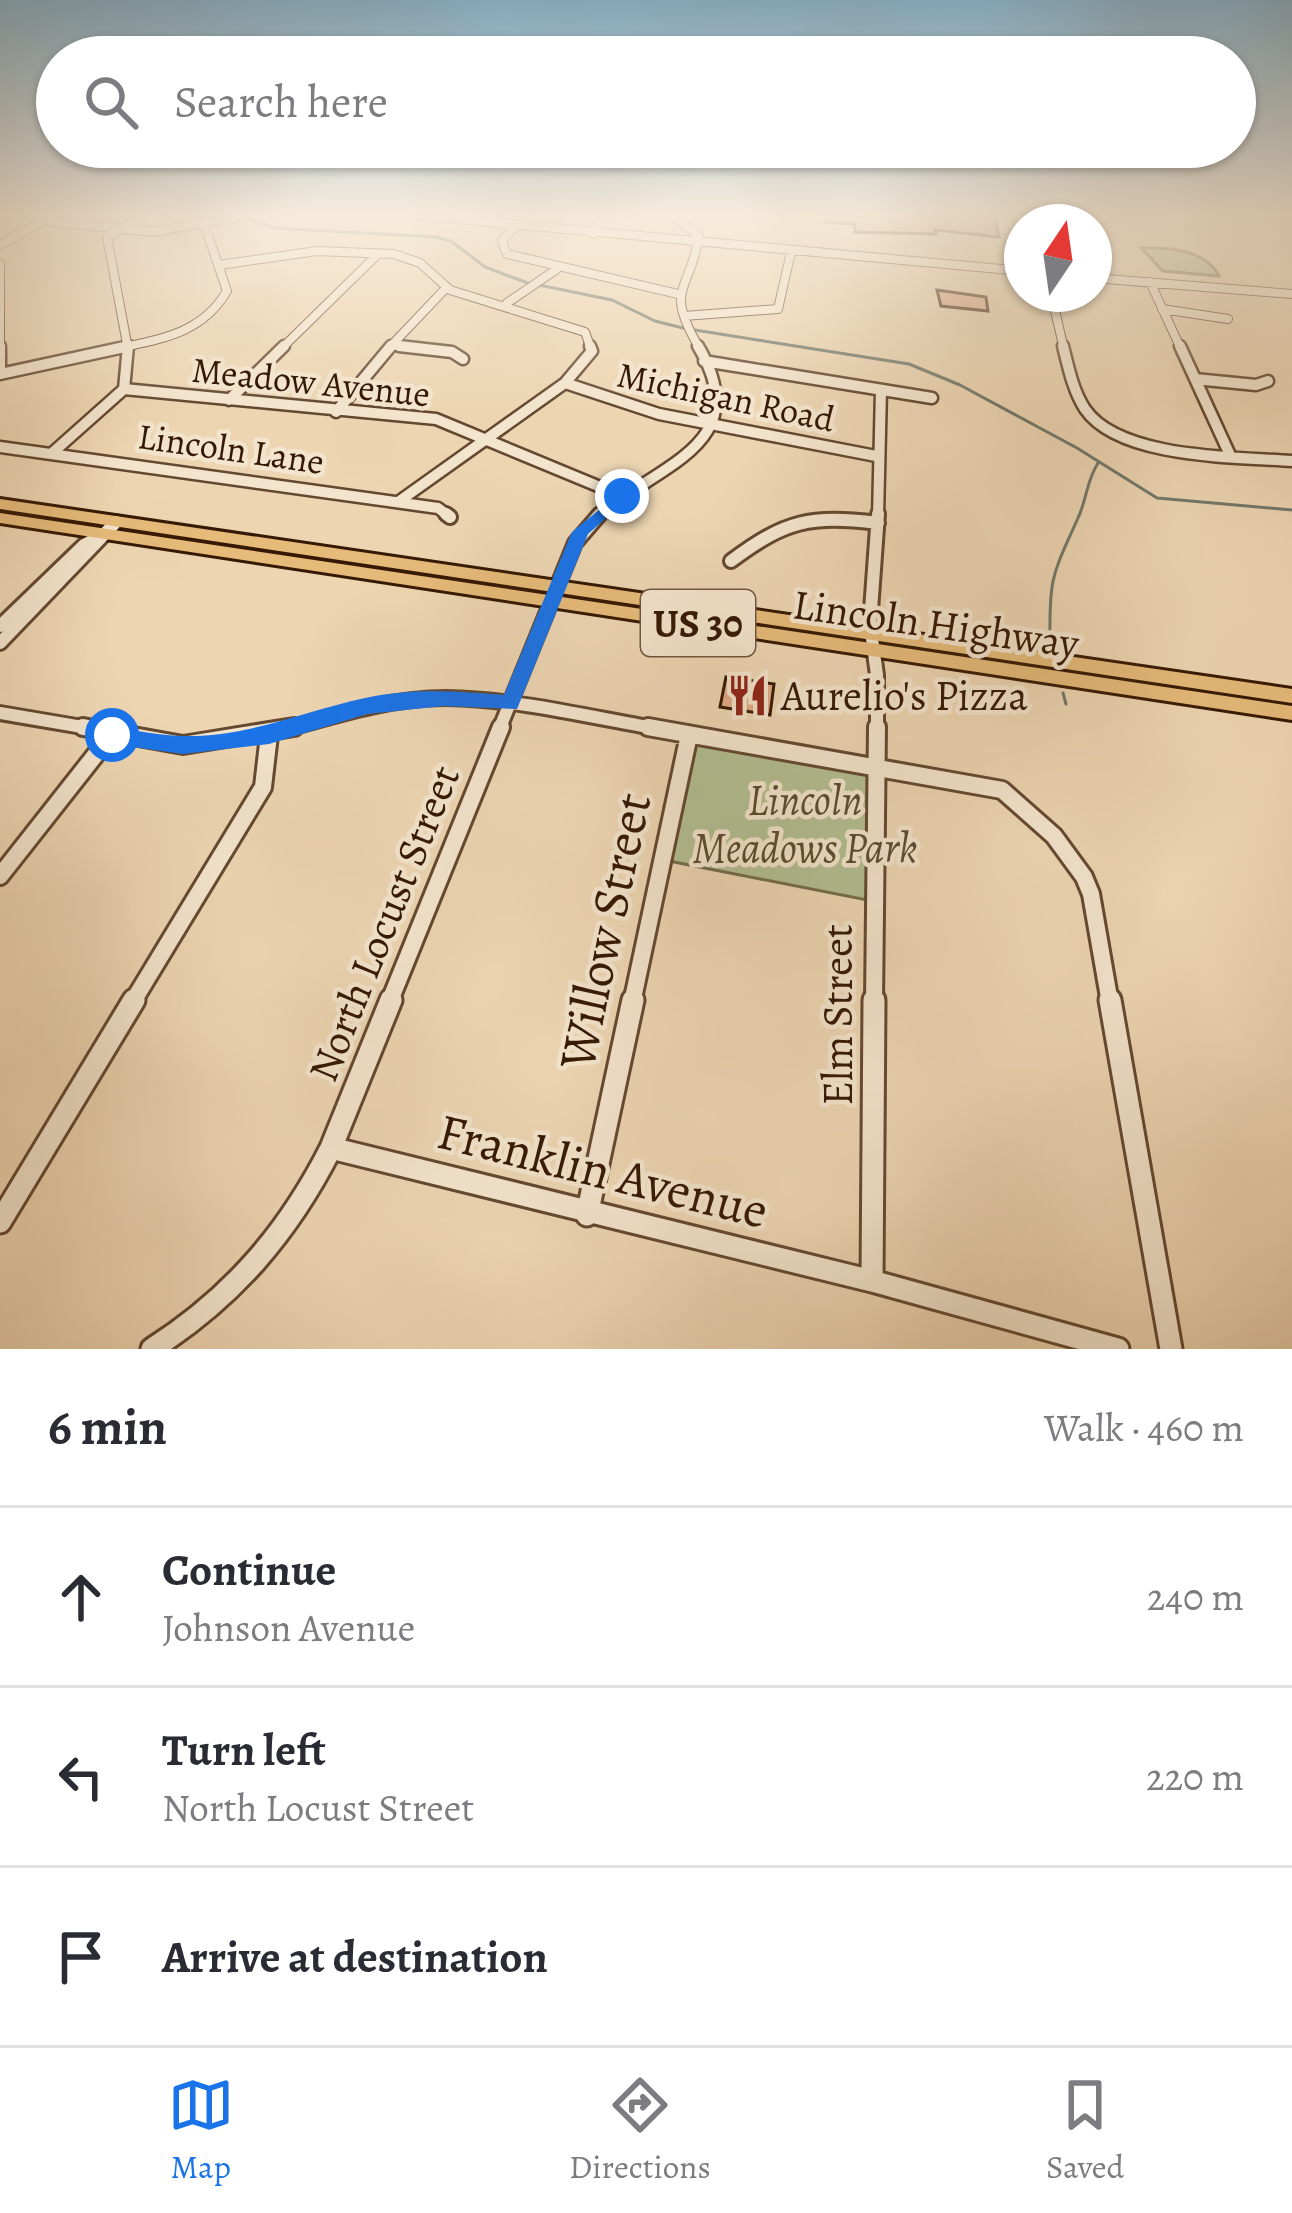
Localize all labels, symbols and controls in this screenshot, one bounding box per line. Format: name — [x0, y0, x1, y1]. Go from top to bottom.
search box — [36, 36, 1256, 168]
icon: search — [78, 69, 144, 135]
text: Search here — [174, 71, 388, 133]
north arrow — [1004, 204, 1112, 312]
street label: Meadow Avenue — [190, 345, 432, 418]
street label: Michigan Road — [613, 350, 840, 444]
street label: Lincoln Lane — [135, 411, 327, 486]
route end — [595, 469, 649, 523]
street label: Lincoln Highway — [789, 575, 1084, 672]
road number: US 30 — [641, 590, 755, 656]
place label: Aurelio's Pizza — [780, 667, 1028, 724]
restaurant icon: Aurelio's Pizza — [724, 672, 770, 718]
route start — [85, 708, 139, 762]
street label: North Locust Street — [294, 757, 473, 1090]
park label: Lincoln Meadows Park — [693, 771, 917, 876]
street label: Willow Street — [541, 787, 668, 1077]
street label: Elm Street — [809, 924, 866, 1106]
street label: Franklin Avenue — [430, 1096, 775, 1246]
text: 6 min — [48, 1392, 167, 1462]
text: Walk · 460 m — [1044, 1401, 1244, 1454]
text: Continue — [162, 1539, 336, 1601]
icon: ahead — [48, 1564, 114, 1630]
text: 240 m — [1147, 1570, 1244, 1623]
text: Johnson Avenue — [162, 1601, 415, 1654]
text: Turn left — [162, 1719, 326, 1781]
icon: left — [48, 1744, 114, 1810]
text: 220 m — [1146, 1750, 1244, 1803]
text: North Locust Street — [162, 1781, 474, 1834]
icon: arrive — [48, 1924, 114, 1990]
text: Arrive at destination — [162, 1926, 548, 1988]
tab: Map — [168, 2072, 234, 2189]
tab: Directions — [569, 2072, 711, 2189]
tab: Saved — [1046, 2072, 1124, 2189]

